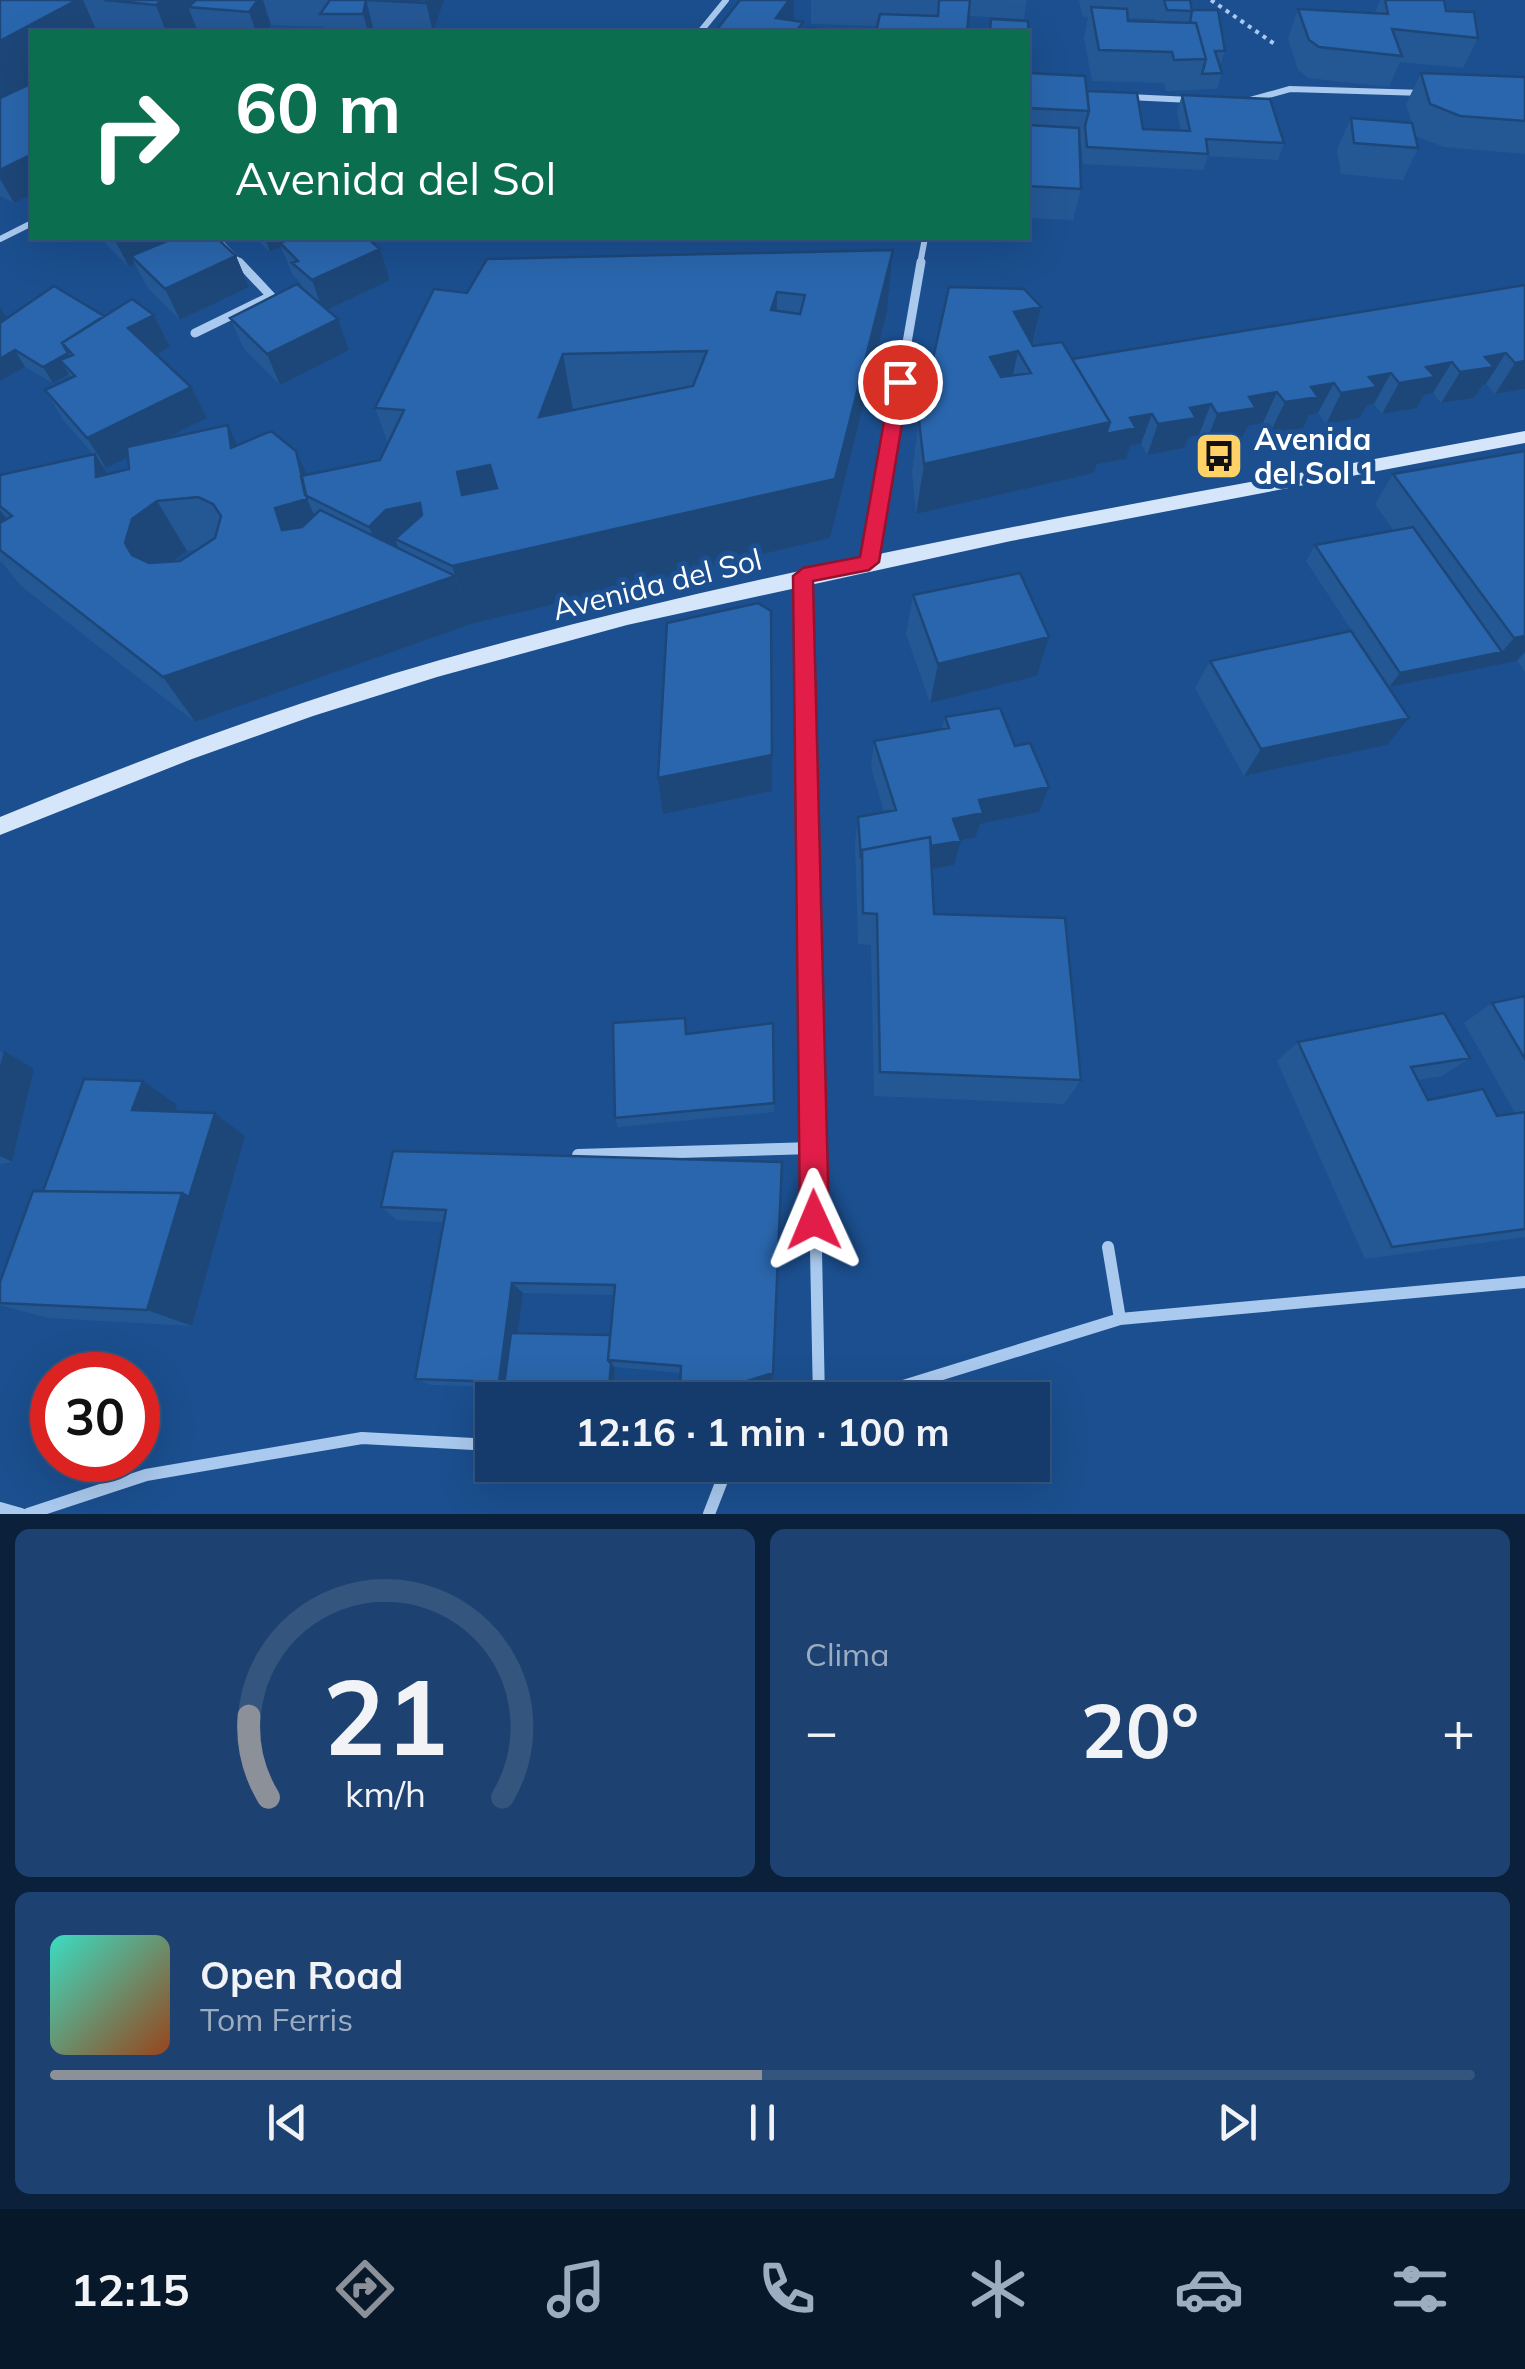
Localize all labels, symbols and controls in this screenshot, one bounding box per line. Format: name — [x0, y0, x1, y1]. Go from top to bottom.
text: 60 m — [235, 63, 401, 151]
icon: right — [70, 70, 200, 200]
text: Avenida del Sol — [235, 150, 556, 206]
pin — [858, 340, 943, 425]
icon: arrive — [873, 355, 928, 410]
place label: Avenida del Sol 1 — [1254, 420, 1376, 492]
bus stop icon: Avenida del Sol 1 — [1193, 430, 1245, 482]
street label: Avenida del Sol — [549, 540, 765, 628]
position arrow — [762, 1168, 866, 1272]
speed limit sign: 30 — [30, 1352, 160, 1482]
text: 12:16 · 1 min · 100 m — [575, 1408, 950, 1456]
text: Clima — [805, 1634, 889, 1674]
text: 21 — [323, 1650, 447, 1781]
text: 20° — [1081, 1683, 1199, 1777]
text: − — [805, 1696, 838, 1765]
text: + — [1442, 1696, 1475, 1765]
text: km/h — [345, 1771, 425, 1816]
text: Open Road — [200, 1951, 403, 1999]
text: Tom Ferris — [200, 1999, 353, 2039]
icon: previous — [260, 2095, 315, 2150]
icon: pause — [735, 2095, 790, 2150]
icon: next — [1210, 2095, 1265, 2150]
icon: directions — [330, 2254, 400, 2324]
icon: music — [541, 2254, 611, 2324]
icon: phone — [752, 2254, 822, 2324]
icon: climate — [963, 2254, 1033, 2324]
icon: car — [1174, 2254, 1244, 2324]
icon: filters — [1385, 2254, 1455, 2324]
text: 12:15 — [70, 2261, 190, 2317]

